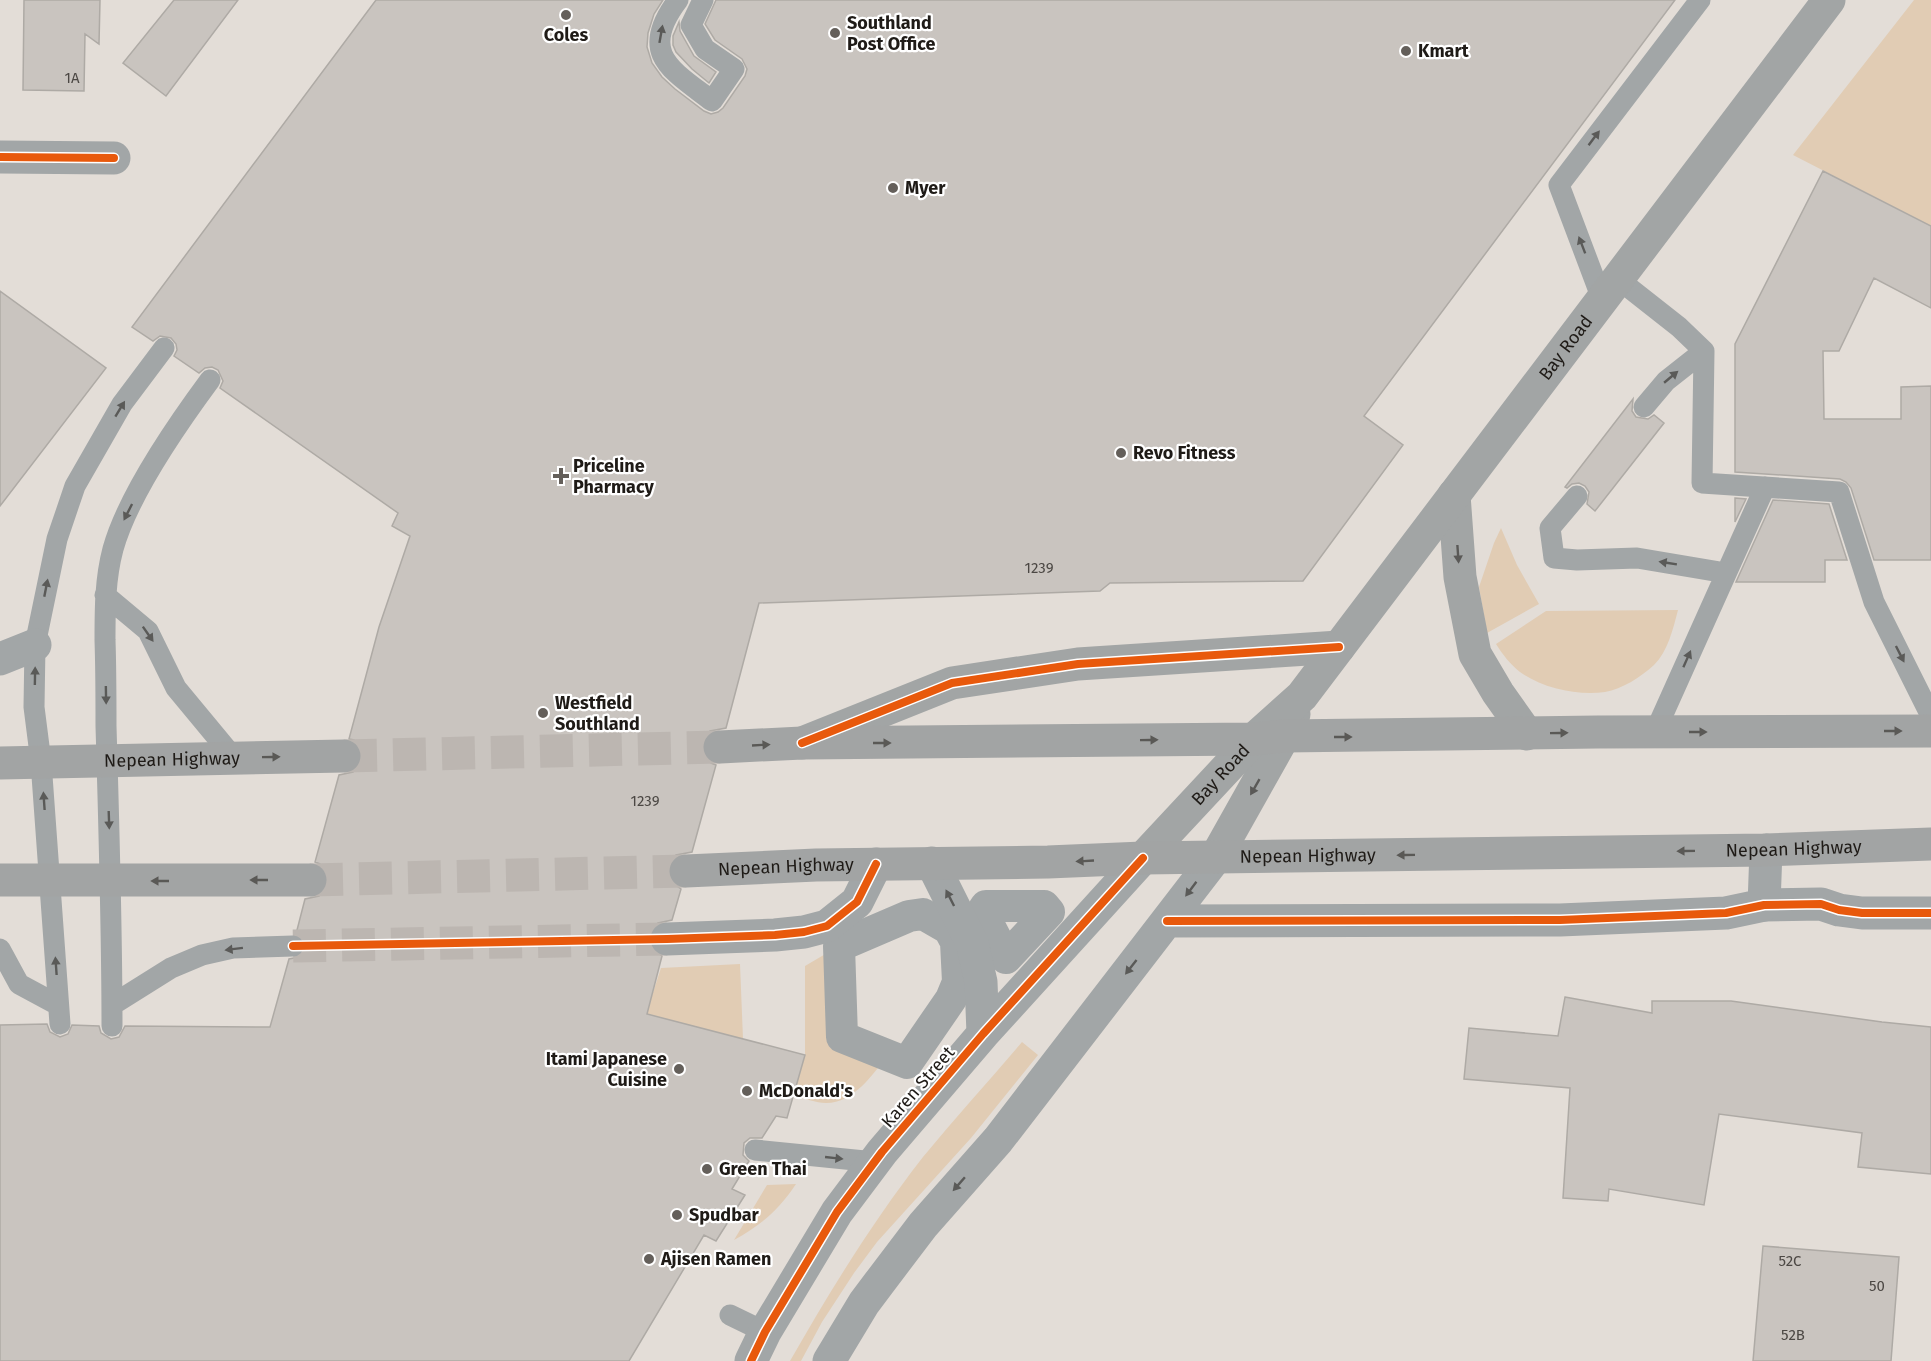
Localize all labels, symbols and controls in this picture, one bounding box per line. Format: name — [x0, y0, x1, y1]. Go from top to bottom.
marker: Coles — [559, 8, 573, 22]
place label: Southland Post Office — [847, 12, 936, 55]
place label: Coles — [544, 24, 588, 46]
one-way arrow — [657, 24, 666, 43]
marker: Southland Post Office — [828, 26, 842, 40]
place label: Kmart — [1418, 40, 1470, 62]
marker: Kmart — [1399, 44, 1413, 58]
house number: 1A — [64, 69, 80, 87]
one-way arrow — [1588, 130, 1601, 146]
place label: Myer — [905, 177, 946, 199]
marker: Myer — [886, 181, 900, 195]
one-way arrow — [1576, 235, 1586, 253]
street label: Bay Road — [1534, 311, 1597, 385]
one-way arrow — [1663, 371, 1678, 384]
one-way arrow — [114, 401, 125, 417]
place label: Revo Fitness — [1133, 442, 1236, 464]
marker: Revo Fitness — [1114, 446, 1128, 460]
place label: Priceline Pharmacy — [573, 455, 655, 498]
marker: Priceline Pharmacy — [554, 469, 568, 483]
one-way arrow — [123, 504, 133, 521]
one-way arrow — [1453, 544, 1463, 563]
house number: 1239 — [1024, 559, 1054, 577]
one-way arrow — [1659, 559, 1678, 568]
one-way arrow — [42, 578, 51, 597]
one-way arrow — [142, 626, 154, 642]
one-way arrow — [1895, 646, 1905, 663]
one-way arrow — [1682, 650, 1692, 668]
one-way arrow — [30, 667, 40, 686]
one-way arrow — [101, 686, 110, 705]
place label: Westfield Southland — [555, 692, 640, 735]
marker: Westfield Southland — [536, 706, 550, 720]
one-way arrow — [1883, 726, 1902, 736]
one-way arrow — [1688, 727, 1707, 737]
one-way arrow — [1549, 728, 1568, 738]
one-way arrow — [1333, 732, 1352, 742]
one-way arrow — [1140, 735, 1159, 745]
one-way arrow — [872, 738, 891, 748]
street label: Bay Road — [1187, 739, 1255, 810]
one-way arrow — [752, 741, 771, 750]
street label: Nepean Highway — [104, 747, 240, 772]
one-way arrow — [261, 753, 280, 762]
one-way arrow — [1250, 779, 1260, 796]
one-way arrow — [39, 792, 49, 811]
house number: 1239 — [630, 792, 660, 810]
one-way arrow — [104, 811, 114, 830]
street label: Nepean Highway — [1726, 836, 1862, 862]
street label: Nepean Highway — [1240, 844, 1376, 868]
one-way arrow — [1677, 846, 1696, 856]
one-way arrow — [1397, 850, 1416, 860]
street label: Nepean Highway — [717, 854, 854, 881]
one-way arrow — [1075, 856, 1094, 865]
one-way arrow — [250, 875, 269, 885]
one-way arrow — [150, 876, 169, 886]
one-way arrow — [1185, 881, 1198, 897]
one-way arrow — [946, 889, 955, 906]
one-way arrow — [225, 944, 244, 954]
one-way arrow — [51, 957, 61, 976]
one-way arrow — [1125, 960, 1137, 975]
street label: Karen Street — [877, 1041, 960, 1132]
place label: Itami Japanese Cuisine — [546, 1048, 667, 1091]
marker: Itami Japanese Cuisine — [672, 1062, 686, 1076]
place label: McDonald's — [759, 1080, 853, 1102]
marker: McDonald's — [740, 1084, 754, 1098]
one-way arrow — [825, 1153, 844, 1163]
place label: Green Thai — [719, 1158, 807, 1180]
marker: Green Thai — [700, 1162, 714, 1176]
one-way arrow — [953, 1176, 966, 1191]
place label: Spudbar — [689, 1204, 760, 1226]
marker: Spudbar — [670, 1208, 684, 1222]
place label: Ajisen Ramen — [660, 1248, 771, 1270]
marker: Ajisen Ramen — [642, 1252, 656, 1266]
house number: 52C — [1778, 1252, 1802, 1270]
house number: 50 — [1869, 1277, 1885, 1295]
house number: 52B — [1781, 1326, 1805, 1344]

